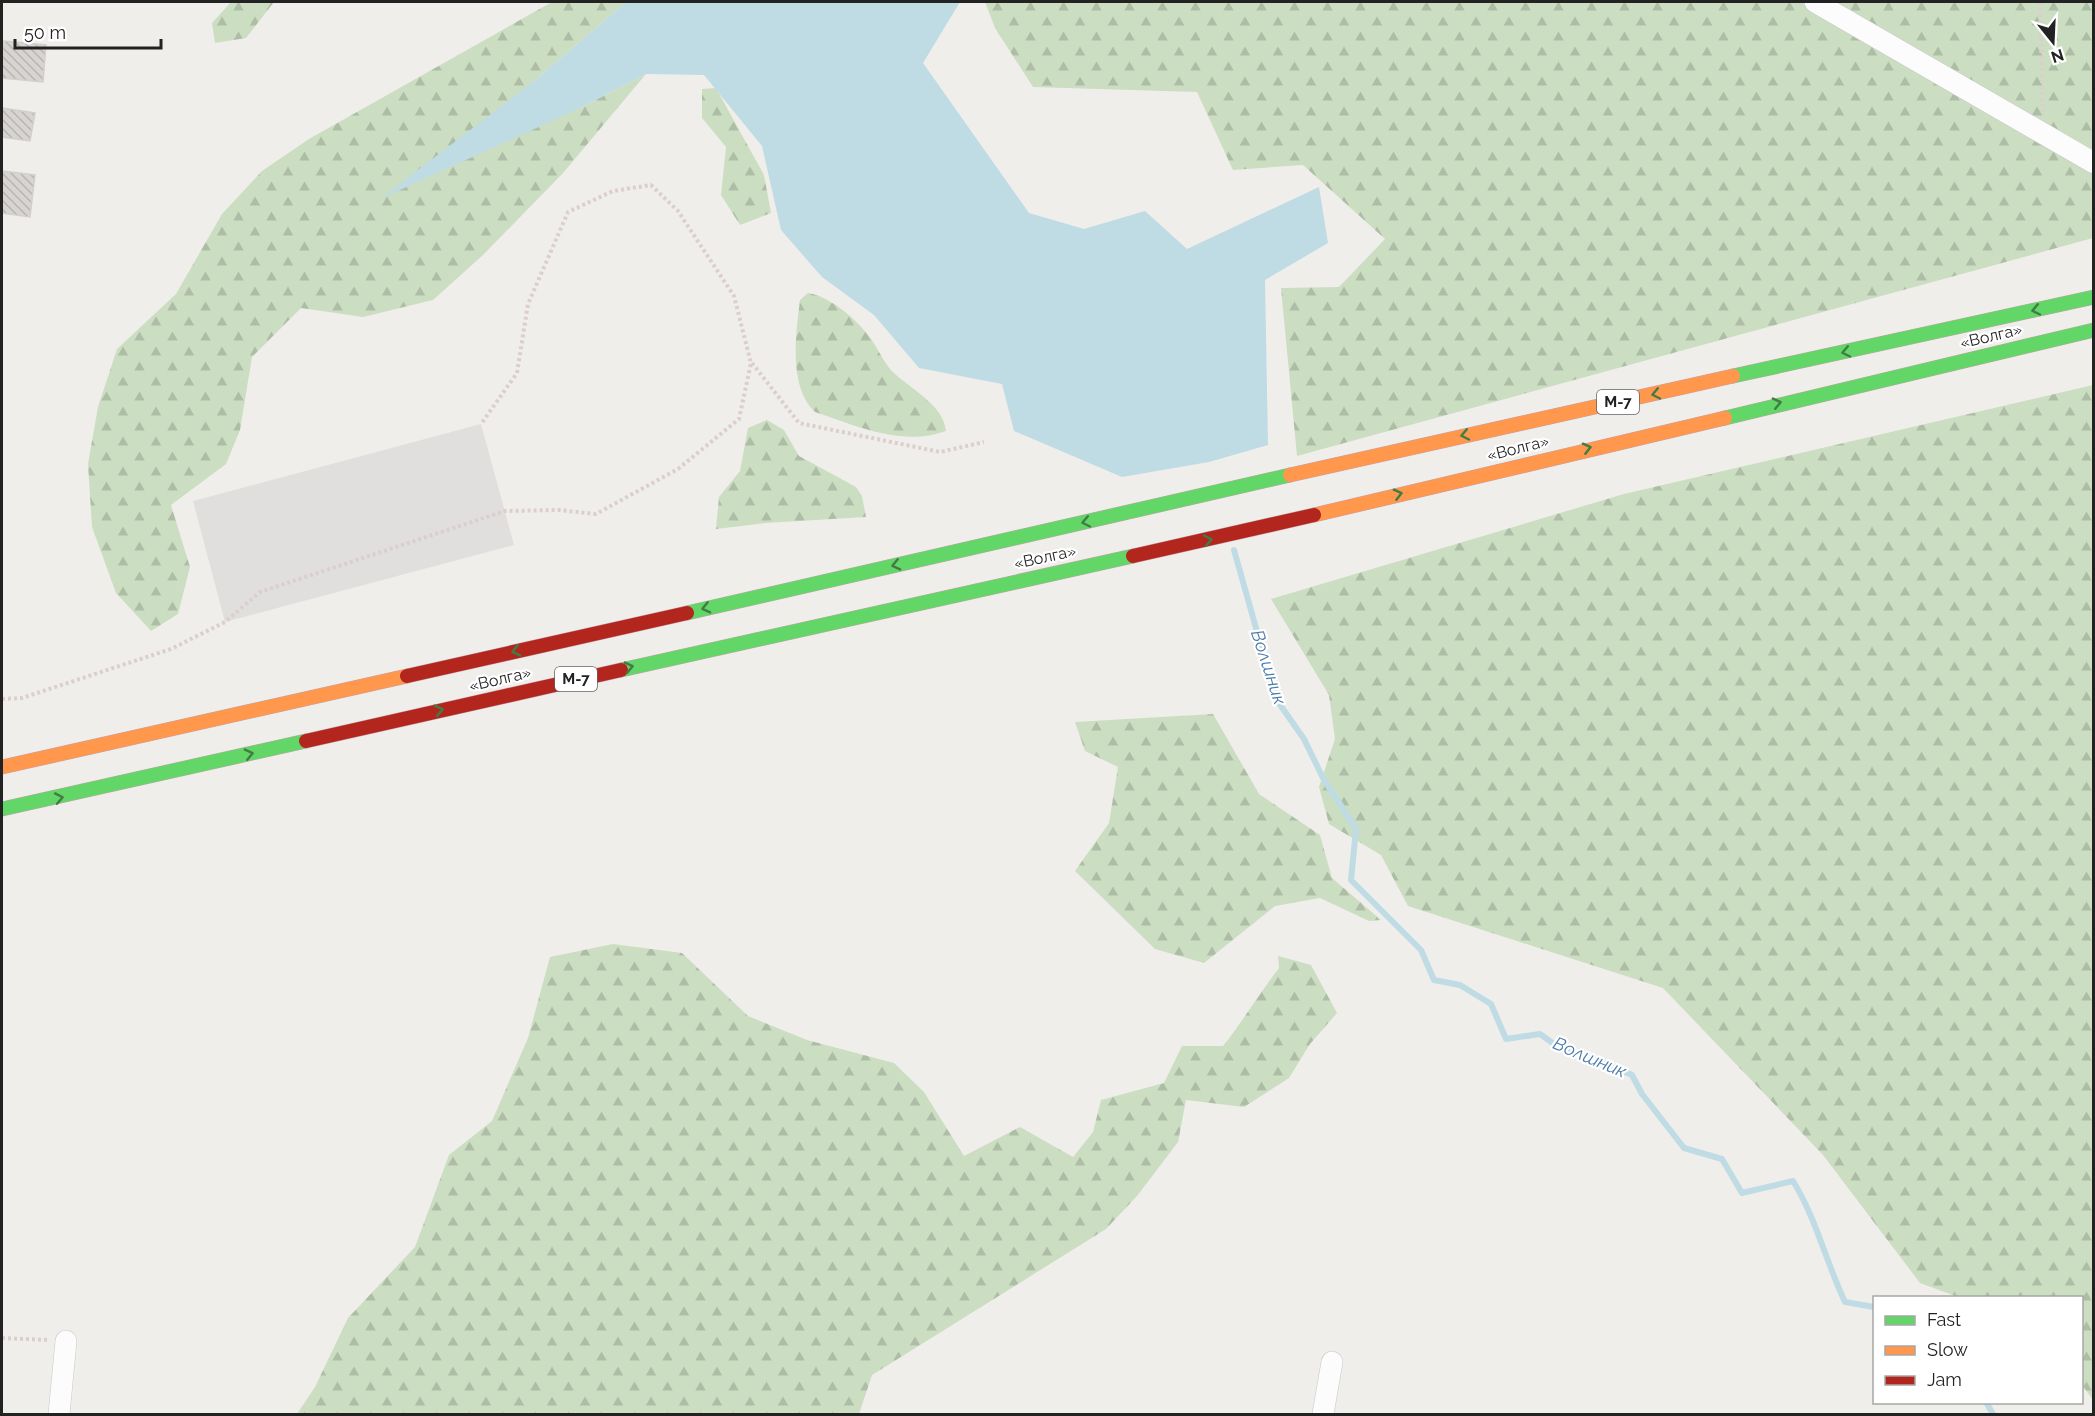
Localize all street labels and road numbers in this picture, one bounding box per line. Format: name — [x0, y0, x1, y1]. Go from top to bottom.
street label: «Волга» — [1958, 320, 2024, 352]
road number: М-7 — [1597, 390, 1639, 414]
street label: «Волга» — [1485, 431, 1551, 465]
street label: «Волга» — [1012, 541, 1078, 573]
street label: «Волга» — [467, 663, 533, 695]
road number: М-7 — [555, 667, 597, 691]

